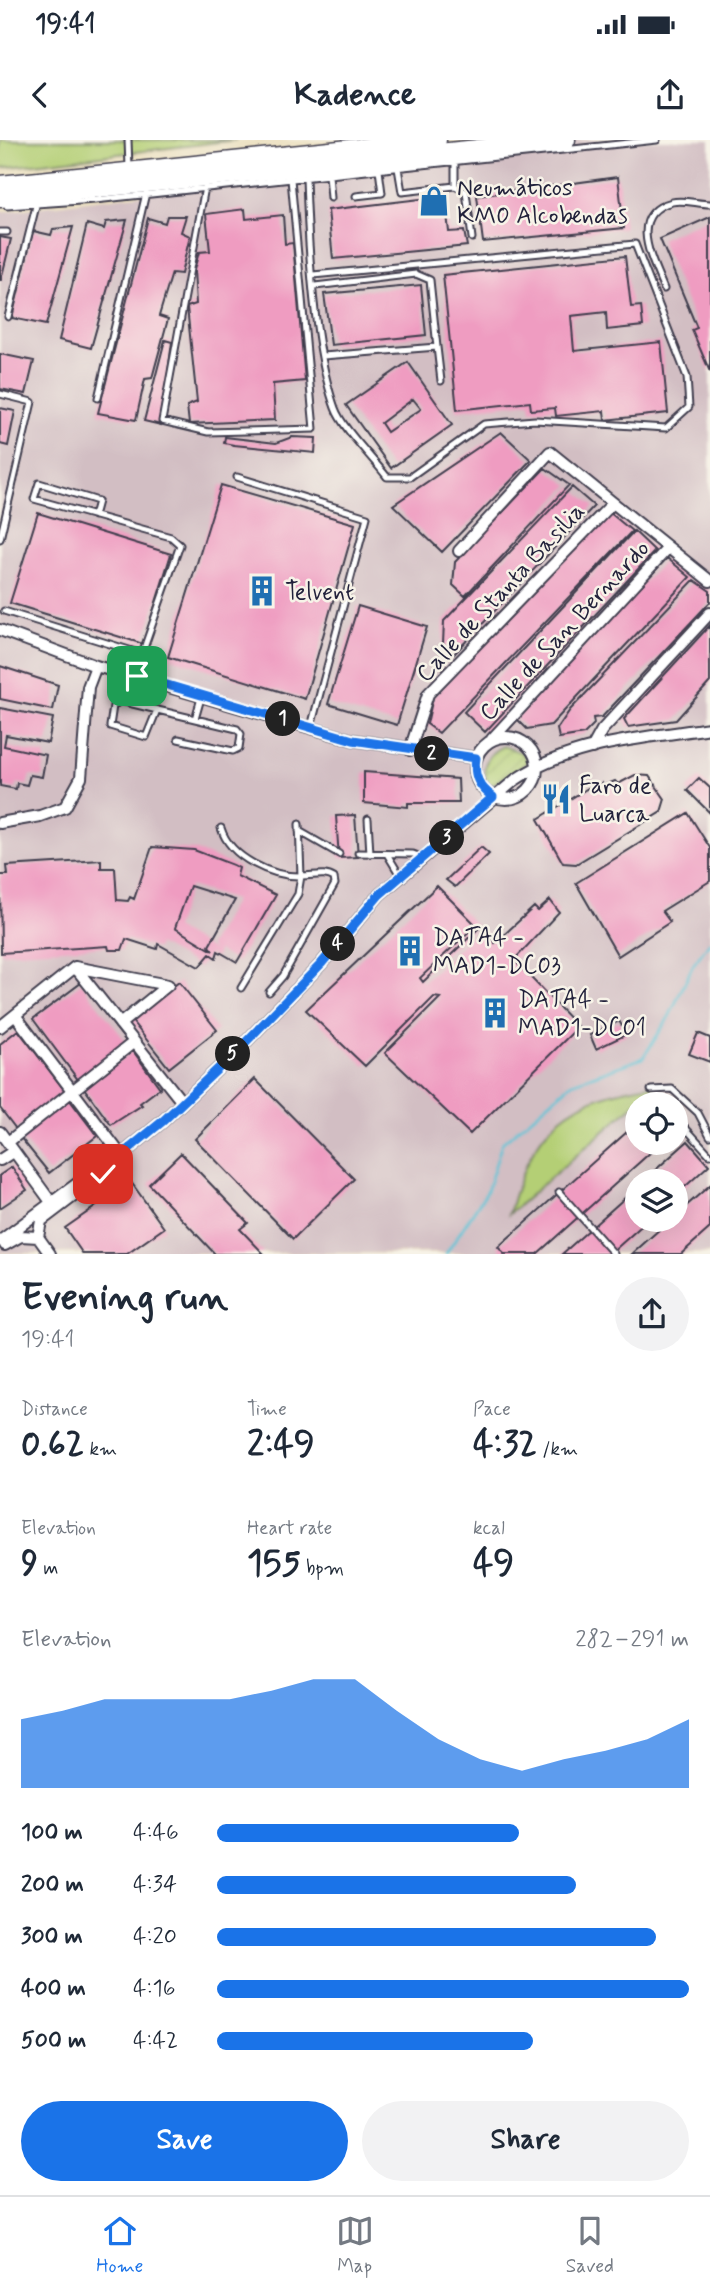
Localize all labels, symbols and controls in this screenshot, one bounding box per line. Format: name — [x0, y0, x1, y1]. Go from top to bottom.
text: 19:41 — [35, 8, 95, 42]
text: Kadence — [294, 74, 416, 116]
icon: back — [21, 76, 59, 114]
icon: share — [651, 76, 689, 114]
place label: Neumáticos KM0 Alcobendas — [457, 173, 628, 232]
shop icon: Neumáticos KM0 Alcobendas — [417, 184, 451, 218]
street label: Calle de Stanta Basilia — [410, 497, 592, 689]
street label: Calle de San Bernardo — [473, 534, 657, 728]
building icon: Telvent — [245, 574, 279, 608]
place label: Telvent — [285, 577, 354, 608]
pin — [107, 646, 167, 706]
icon: arrive — [118, 657, 156, 695]
pin: 1 — [266, 702, 300, 736]
text: 1 — [278, 706, 287, 731]
pin: 2 — [414, 736, 450, 772]
text: 2 — [427, 741, 436, 766]
place label: Faro de Luarca — [579, 771, 652, 830]
restaurant icon: Faro de Luarca — [539, 782, 573, 816]
pin: 3 — [430, 820, 464, 856]
text: 3 — [442, 825, 451, 850]
place label: DATA4 - MAD1-DC03 — [433, 923, 561, 982]
pin: 4 — [320, 926, 356, 962]
text: 4 — [332, 931, 343, 956]
building icon: DATA4 - MAD1-DC03 — [393, 934, 427, 968]
place label: DATA4 - MAD1-DC01 — [518, 985, 646, 1044]
building icon: DATA4 - MAD1-DC01 — [478, 996, 512, 1030]
pin: 5 — [216, 1037, 250, 1072]
text: 5 — [227, 1041, 238, 1066]
map controls — [625, 1092, 688, 1232]
button: locate — [625, 1092, 688, 1155]
pin — [73, 1144, 133, 1204]
icon: check — [84, 1155, 122, 1193]
button: layers — [625, 1169, 688, 1232]
text: Evening run — [21, 1274, 228, 1323]
button: share — [615, 1277, 689, 1351]
text: 19:41 — [21, 1325, 74, 1355]
text: Distance — [21, 1397, 88, 1422]
text: Time — [247, 1397, 287, 1422]
text: Pace — [473, 1397, 511, 1422]
text: 0.62 — [21, 1422, 84, 1468]
text: 2:49 — [247, 1422, 315, 1468]
text: 4:32 — [473, 1422, 537, 1468]
text: km — [84, 1437, 117, 1462]
text: /km — [537, 1437, 578, 1462]
text: Elevation — [21, 1516, 96, 1541]
text: Heart rate — [247, 1516, 332, 1541]
text: kcal — [473, 1516, 505, 1541]
text: 9 — [21, 1541, 38, 1587]
text: 155 — [247, 1541, 301, 1587]
text: 49 — [473, 1541, 514, 1587]
text: m — [38, 1556, 58, 1581]
text: bpm — [301, 1556, 344, 1581]
text: Elevation — [21, 1625, 112, 1655]
text: 282–291 m — [575, 1625, 689, 1655]
text: 100 m — [21, 1818, 83, 1848]
text: 4:46 — [133, 1818, 179, 1848]
text: 200 m — [21, 1870, 84, 1900]
text: 4:34 — [133, 1870, 177, 1900]
text: 300 m — [21, 1922, 83, 1952]
text: 4:20 — [133, 1922, 177, 1952]
text: 400 m — [21, 1974, 86, 2004]
text: 4:16 — [133, 1974, 176, 2004]
text: 500 m — [21, 2026, 86, 2056]
text: 4:42 — [133, 2026, 178, 2056]
button: Save — [21, 2101, 348, 2181]
button: Share — [362, 2101, 689, 2181]
tab: Home — [96, 2212, 143, 2279]
tab: Map — [336, 2212, 374, 2279]
tab: Saved — [566, 2212, 614, 2279]

